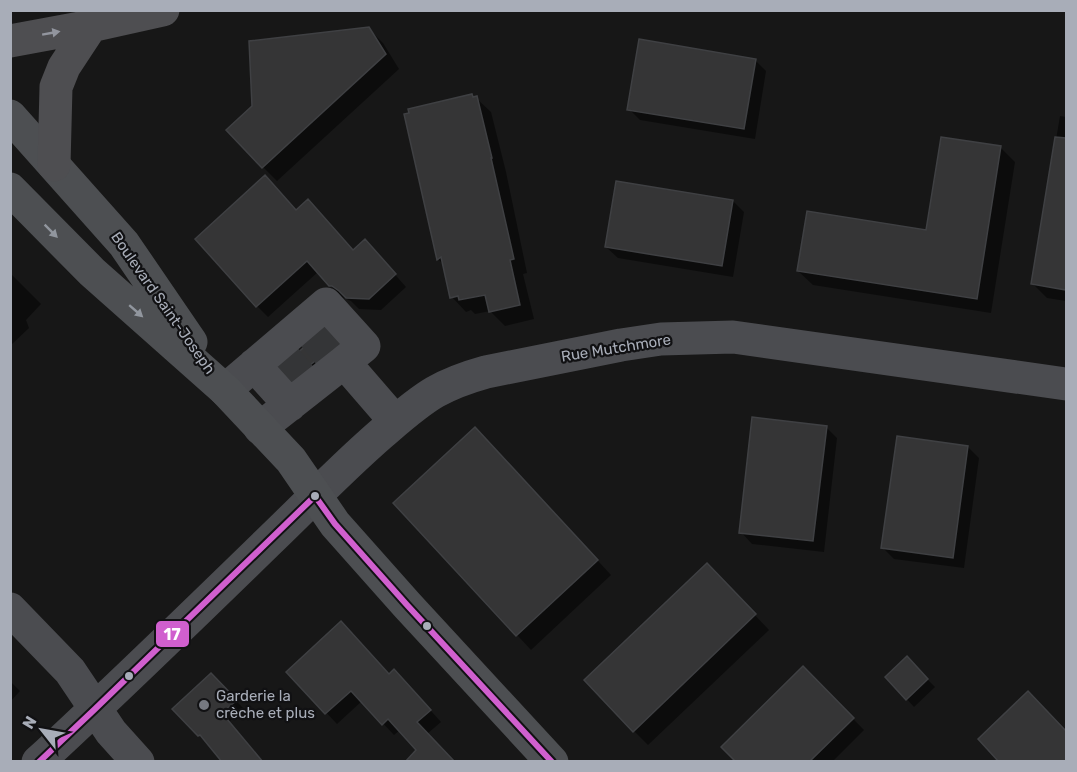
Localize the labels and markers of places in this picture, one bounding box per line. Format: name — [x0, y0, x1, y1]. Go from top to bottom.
unlabelled marker — [309, 490, 321, 502]
unlabelled marker — [421, 620, 433, 632]
unlabelled marker — [123, 670, 135, 682]
place label: Garderie la crèche et plus — [216, 687, 315, 722]
marker: Garderie la crèche et plus — [197, 698, 211, 712]

